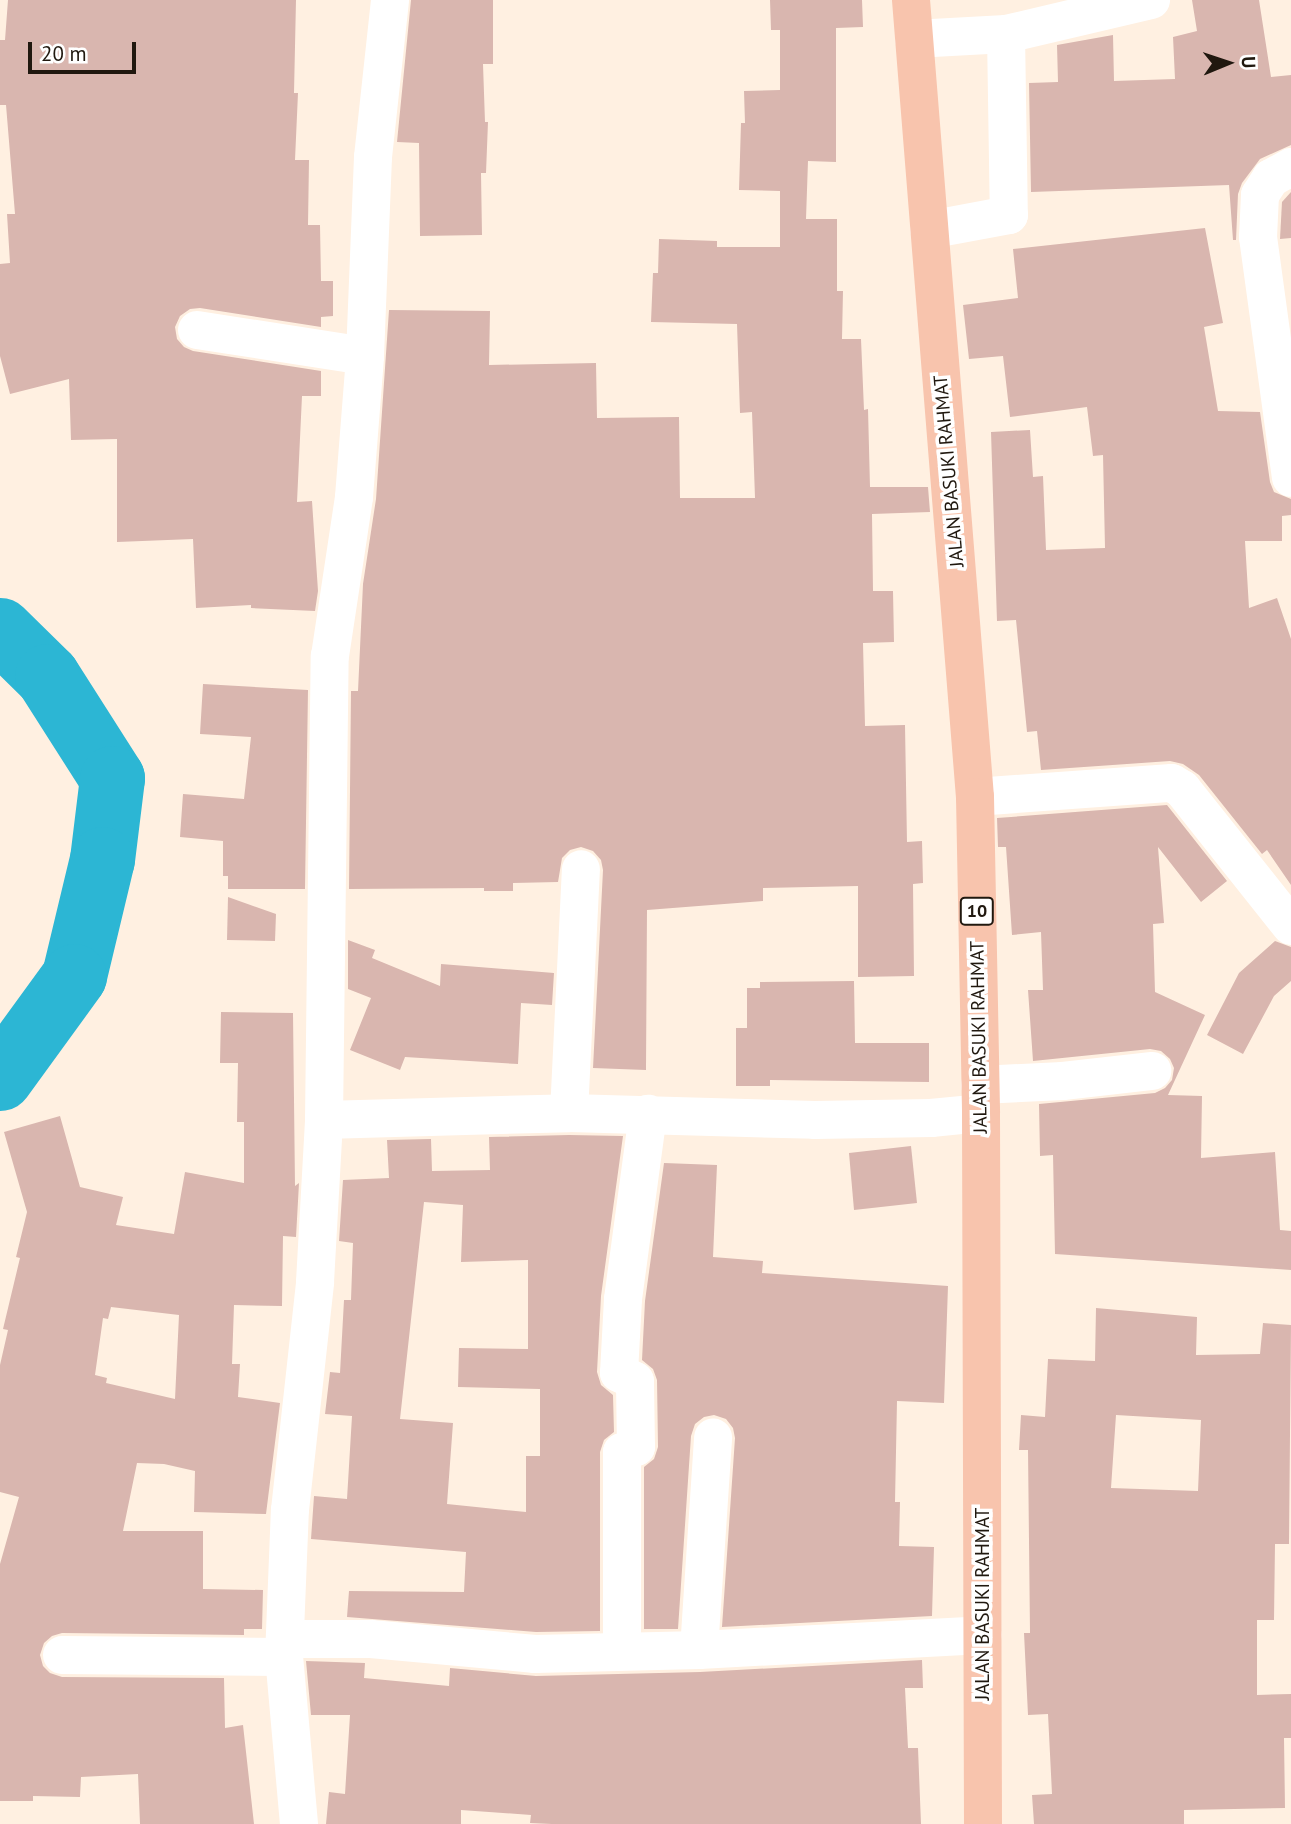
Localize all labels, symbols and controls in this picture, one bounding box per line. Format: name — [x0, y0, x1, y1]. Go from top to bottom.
scale bar — [32, 28, 140, 72]
north arrow — [1193, 28, 1263, 98]
text: 20 m — [41, 40, 87, 67]
text: U — [1237, 56, 1261, 69]
street label: JALAN BASUKI RAHMAT — [929, 374, 969, 568]
road number: 10 — [960, 896, 995, 926]
street label: JALAN BASUKI RAHMAT — [966, 941, 992, 1133]
street label: JALAN BASUKI RAHMAT — [972, 1508, 994, 1700]

